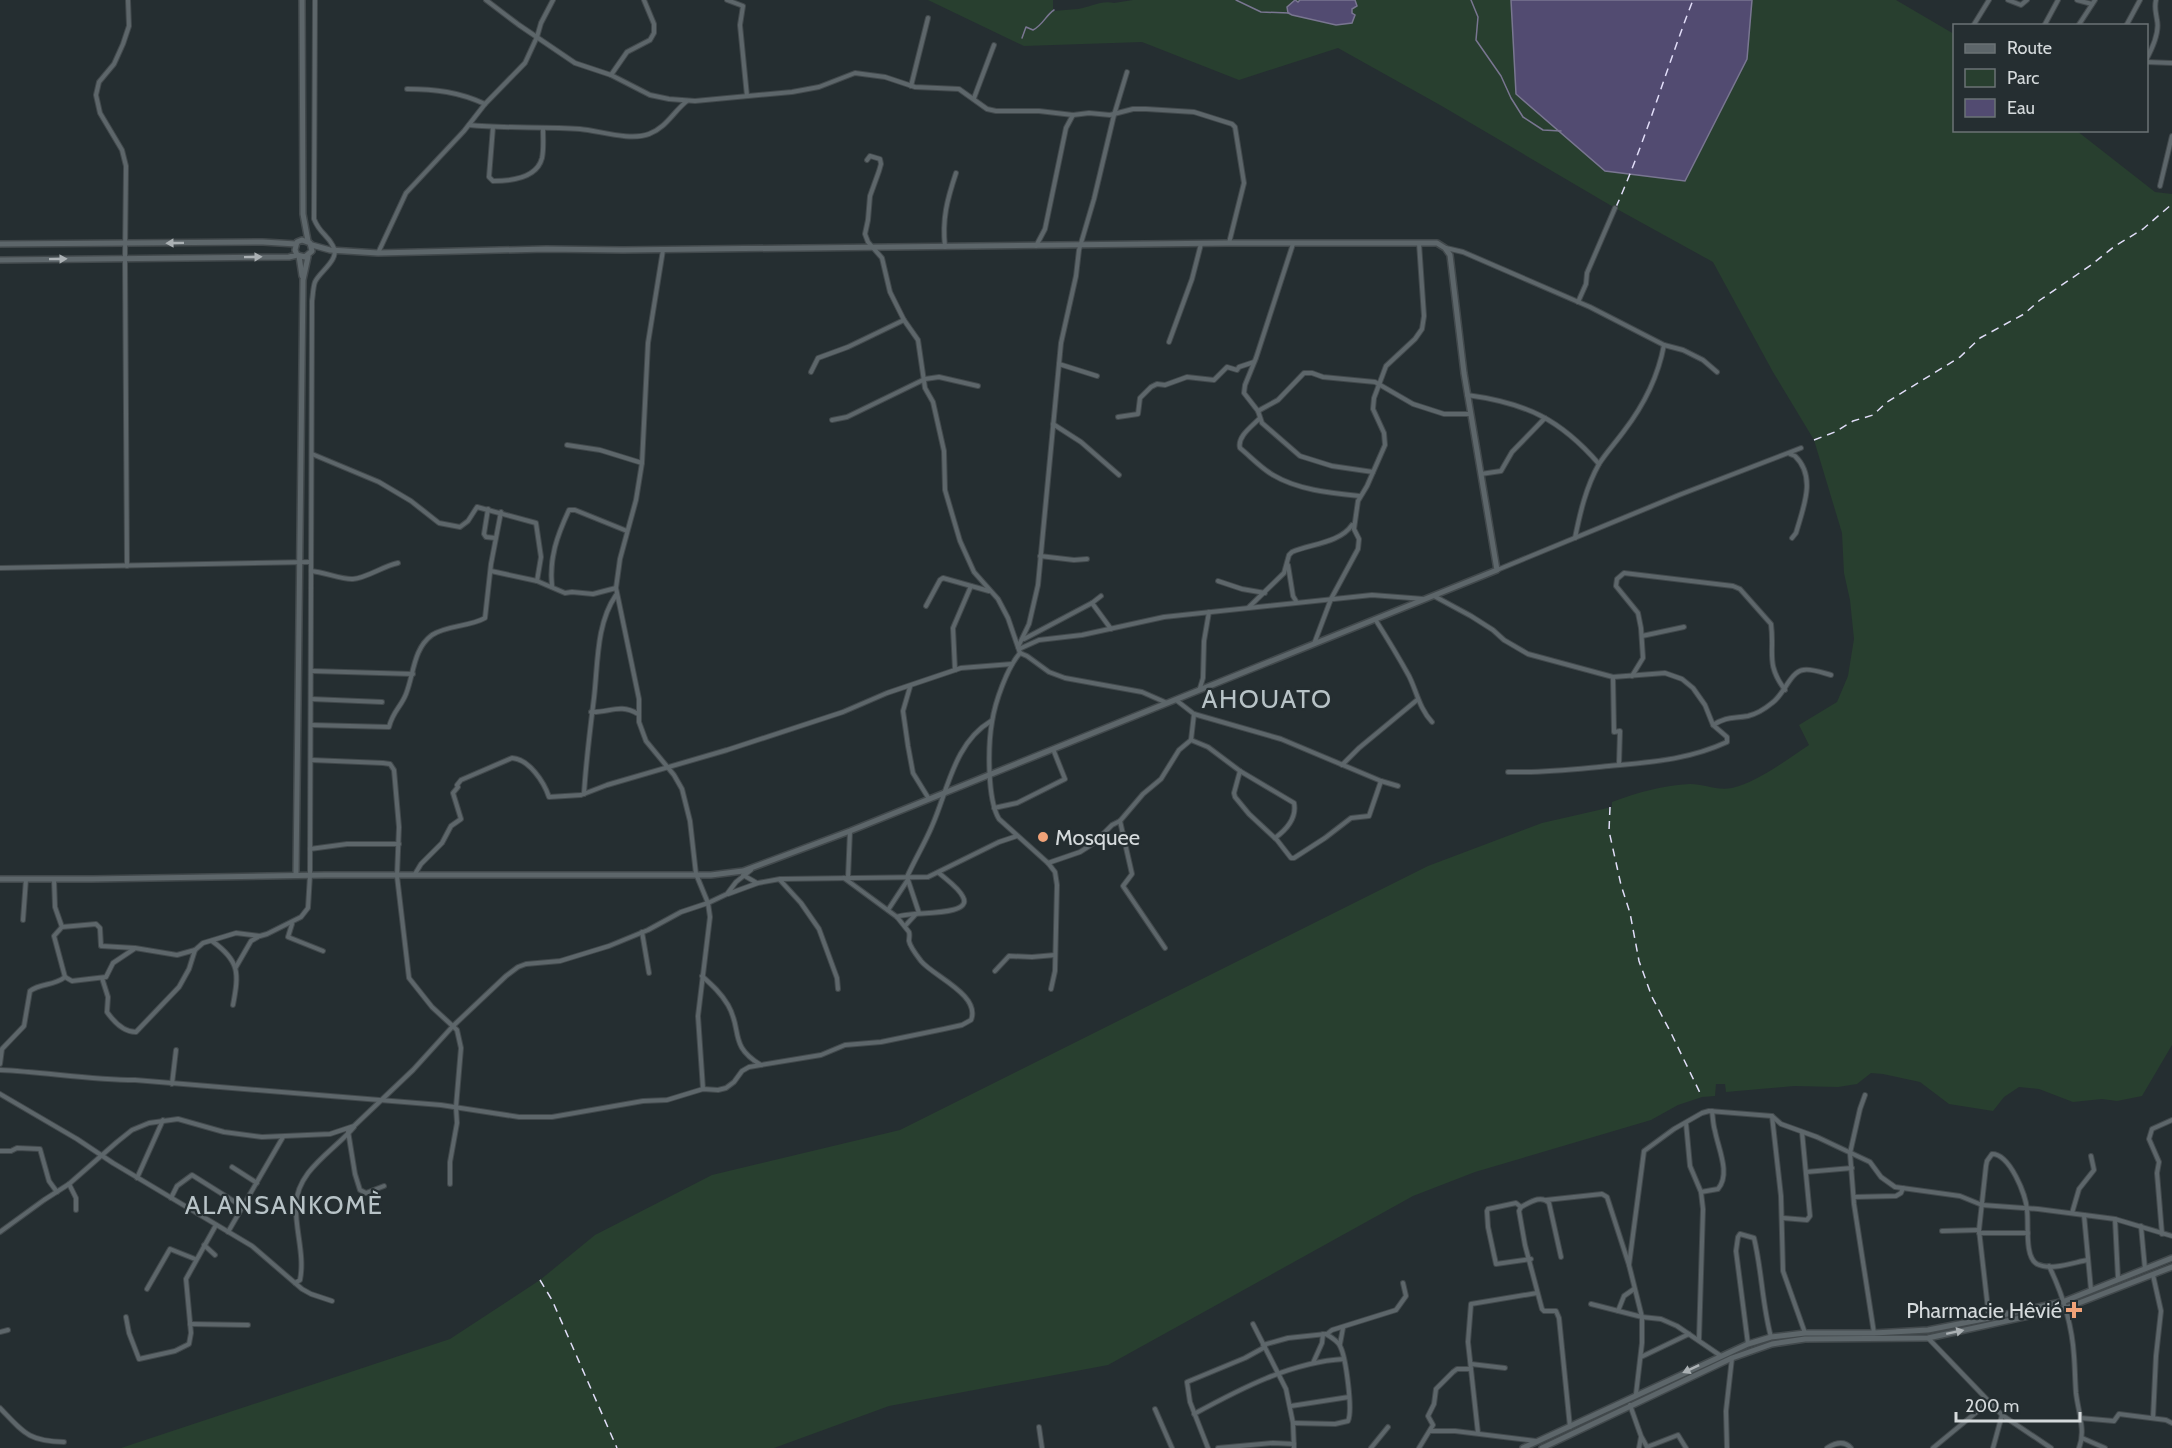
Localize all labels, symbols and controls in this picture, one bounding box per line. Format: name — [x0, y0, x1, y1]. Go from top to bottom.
legend — [1953, 24, 2148, 132]
text: Route — [2007, 37, 2052, 59]
text: Parc — [2007, 67, 2039, 89]
text: Eau — [2007, 97, 2035, 119]
one-way arrow — [165, 238, 184, 248]
one-way arrow — [244, 252, 263, 262]
one-way arrow — [49, 254, 68, 264]
district label: AHOUATO — [1201, 683, 1333, 715]
place label: Mosquee — [1055, 824, 1140, 851]
marker: Mosquee — [1036, 830, 1050, 844]
district label: ALANSANKOMÈ — [185, 1189, 383, 1221]
place label: Pharmacie Hêvié — [1906, 1297, 2062, 1324]
marker: Pharmacie Hêvié — [2067, 1303, 2081, 1317]
one-way arrow — [1946, 1327, 1965, 1336]
one-way arrow — [1682, 1365, 1699, 1374]
scale bar — [1956, 1385, 2080, 1423]
text: 200 m — [1965, 1395, 2019, 1417]

